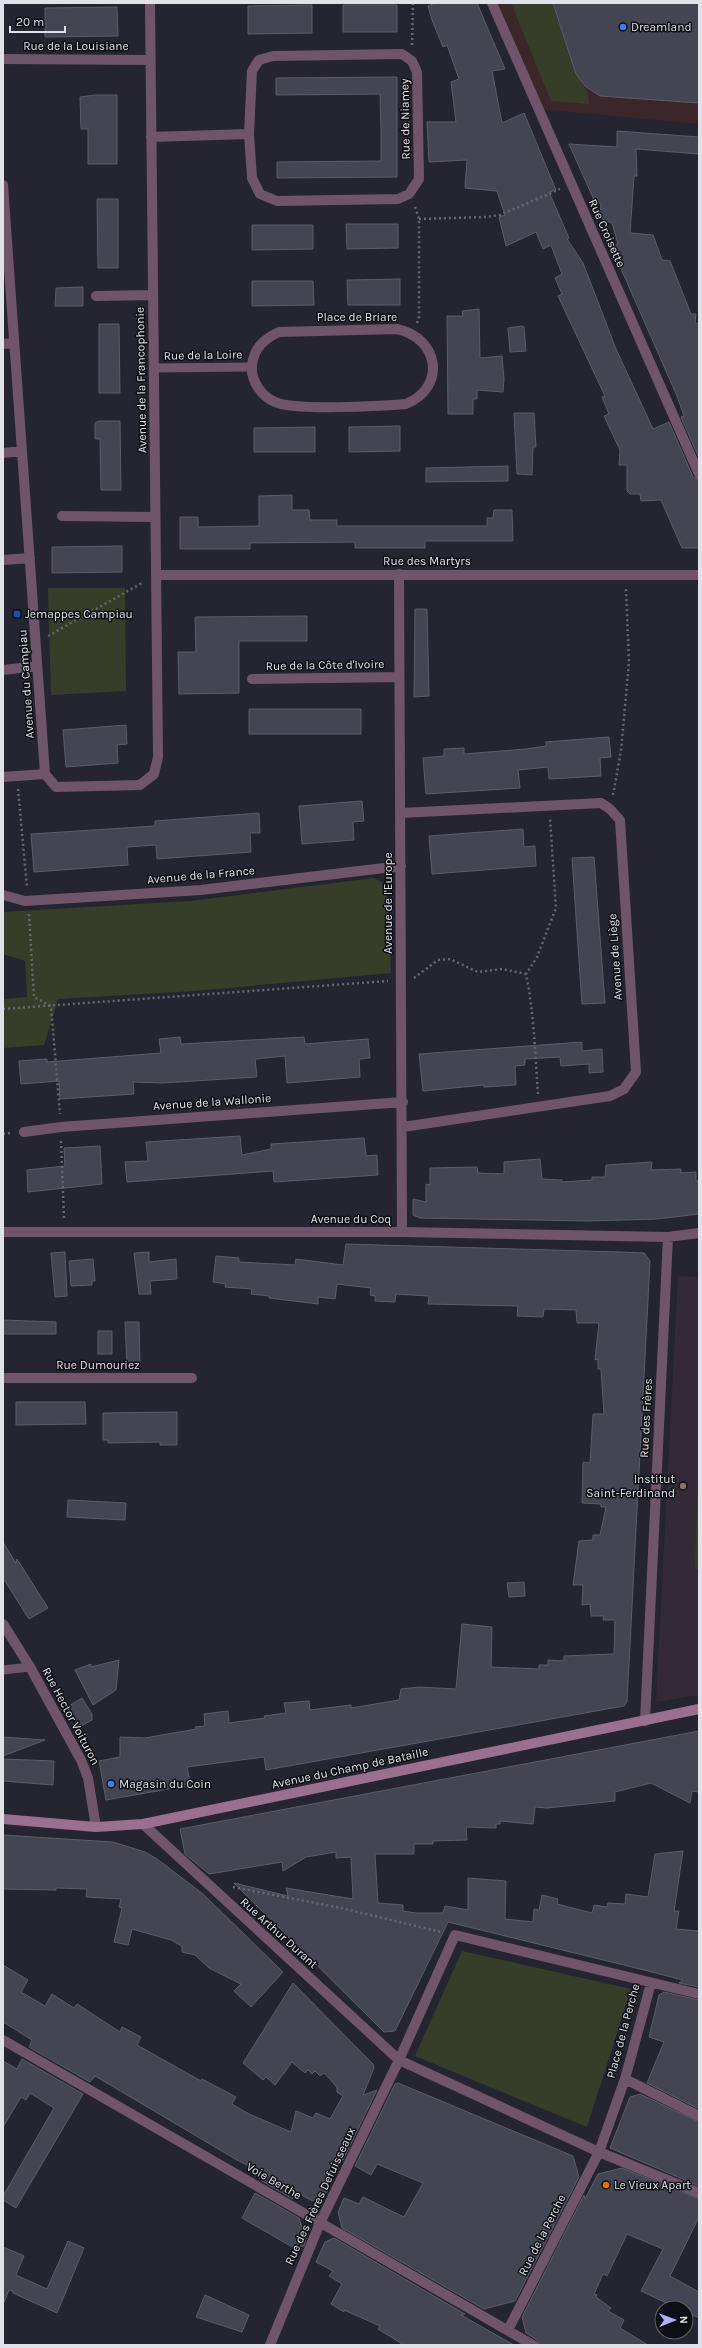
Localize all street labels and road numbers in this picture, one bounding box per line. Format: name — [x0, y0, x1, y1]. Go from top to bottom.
street label: Rue de la Louisiane — [23, 39, 129, 53]
street label: Rue de Niamey — [397, 78, 413, 160]
street label: Rue Croisette — [586, 197, 628, 269]
street label: Avenue de la Francophonie — [133, 307, 149, 453]
street label: Place de Briare — [317, 310, 397, 324]
street label: Rue de la Loire — [163, 347, 243, 363]
street label: Rue des Martyrs — [383, 554, 471, 568]
street label: Avenue du Campiau — [15, 629, 37, 739]
street label: Rue de la Côte d'Ivoire — [266, 657, 384, 673]
street label: Avenue de l'Europe — [381, 852, 395, 954]
street label: Avenue de la France — [147, 863, 255, 887]
street label: Avenue de Liège — [605, 913, 625, 1001]
street label: Avenue de la Wallonie — [152, 1091, 272, 1113]
street label: Avenue du Coq — [311, 1212, 391, 1226]
street label: Rue Dumouriez — [56, 1358, 140, 1372]
street label: Rue des Frères — [637, 1378, 655, 1458]
street label: Rue Hector Voituron — [39, 1665, 103, 1767]
street label: Avenue du Champ de Bataille — [270, 1745, 430, 1791]
street label: Rue Arthur Durant — [238, 1895, 321, 1972]
street label: Place de la Perche — [604, 1982, 642, 2080]
street label: Rue des Frères Defuisseaux — [282, 2125, 358, 2267]
street label: Voie Berthe — [244, 2160, 304, 2202]
street label: Rue de la Perche — [515, 2192, 569, 2278]

